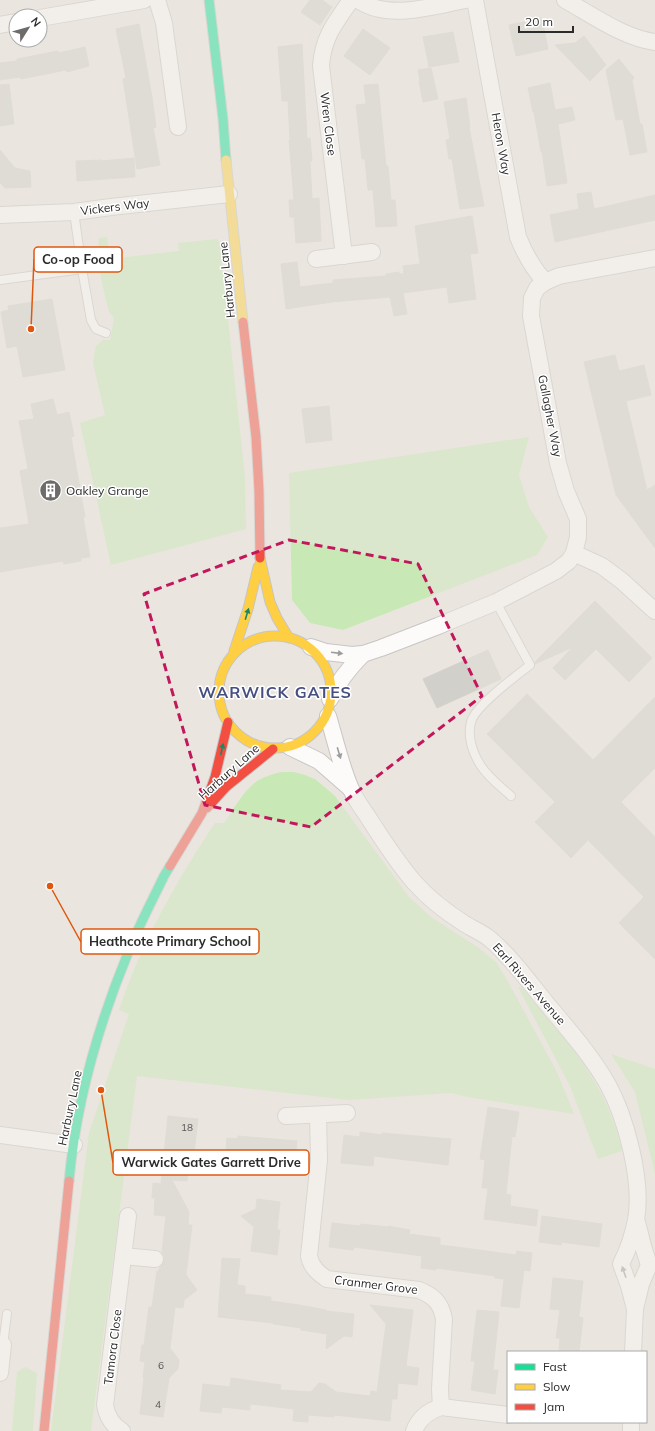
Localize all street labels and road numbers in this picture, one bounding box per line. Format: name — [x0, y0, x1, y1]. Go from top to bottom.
street label: Wren Close — [317, 91, 340, 157]
street label: Heron Way — [489, 111, 514, 177]
street label: Vickers Way — [80, 195, 151, 218]
street label: Harbury Lane — [215, 241, 238, 319]
street label: Gallagher Way — [535, 374, 566, 459]
street label: Harbury Lane — [195, 740, 262, 803]
street label: Earl Rivers Avenue — [490, 940, 569, 1028]
street label: Harbury Lane — [54, 1069, 85, 1147]
street label: Cranmer Grove — [333, 1272, 419, 1297]
street label: Tamora Close — [100, 1308, 125, 1386]

